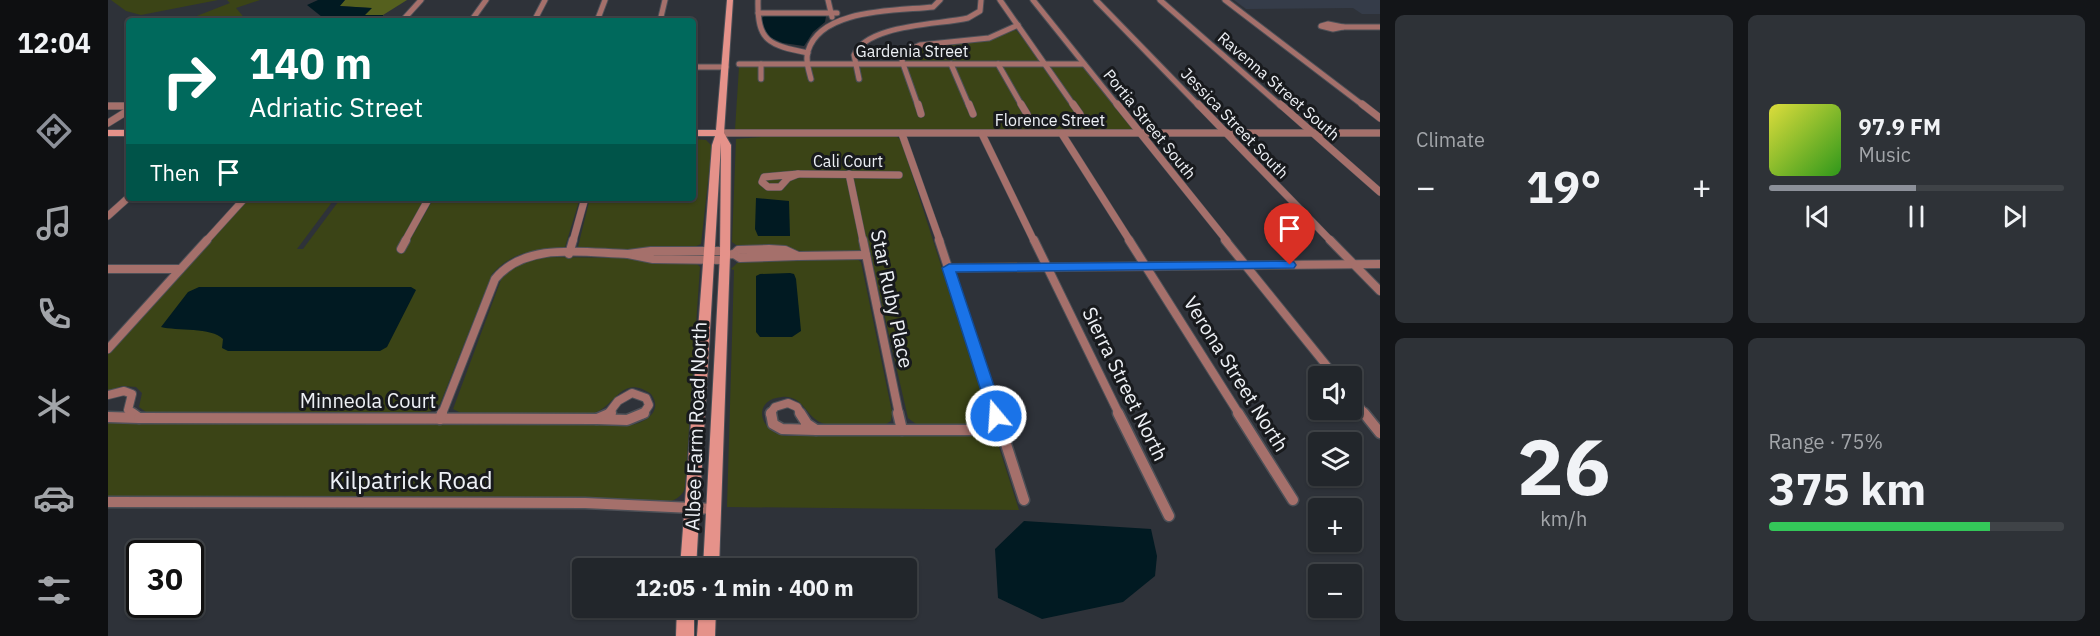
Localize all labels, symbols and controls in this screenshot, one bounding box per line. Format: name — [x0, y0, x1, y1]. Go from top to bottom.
text: 12:04 — [17, 25, 91, 60]
street label: Ravenna Street South — [1214, 28, 1344, 144]
text: 140 m — [249, 36, 372, 91]
street label: Gardenia Street — [856, 41, 968, 61]
icon: right — [150, 42, 228, 120]
street label: Jessica Street South — [1177, 63, 1293, 183]
street label: Portia Street South — [1099, 65, 1201, 183]
text: Adriatic Street — [249, 89, 423, 124]
icon: directions — [33, 110, 75, 152]
street label: Florence Street — [995, 110, 1105, 130]
text: 97.9 FM — [1859, 112, 1941, 141]
text: Climate — [1416, 126, 1485, 153]
text: Music — [1859, 141, 1911, 168]
street label: Cali Court — [813, 151, 883, 171]
icon: arrive — [212, 156, 245, 189]
text: 19° — [1526, 157, 1601, 215]
text: Then — [150, 158, 200, 187]
text: − — [1416, 165, 1436, 208]
text: + — [1692, 165, 1712, 208]
icon: previous — [1801, 200, 1834, 233]
icon: pause — [1900, 200, 1933, 233]
icon: next — [1998, 200, 2031, 233]
icon: music — [33, 202, 75, 244]
pin — [1264, 203, 1315, 265]
icon: arrive — [1273, 212, 1306, 245]
street label: Star Ruby Place — [865, 227, 920, 371]
street label: Verona Street North — [1178, 291, 1295, 457]
icon: phone — [33, 293, 75, 335]
street label: Sierra Street North — [1076, 302, 1174, 465]
street label: Albee Farm Road North — [678, 321, 713, 531]
map controls — [1308, 366, 1362, 618]
button: sound — [1308, 366, 1362, 420]
position arrow — [964, 384, 1028, 448]
icon: climate — [33, 385, 75, 427]
street label: Minneola Court — [300, 387, 436, 414]
text: 26 — [1517, 415, 1611, 516]
text: Range · 75% — [1769, 428, 1883, 455]
button: layers — [1308, 432, 1362, 486]
text: 375 km — [1769, 459, 1926, 517]
street label: Kilpatrick Road — [329, 464, 493, 496]
icon: car — [33, 477, 75, 519]
button: + — [1308, 498, 1362, 552]
text: km/h — [1540, 505, 1587, 532]
speed limit sign: 30 — [126, 540, 204, 618]
button: − — [1308, 564, 1362, 618]
icon: filters — [33, 569, 75, 611]
text: 12:05 · 1 min · 400 m — [635, 573, 854, 602]

